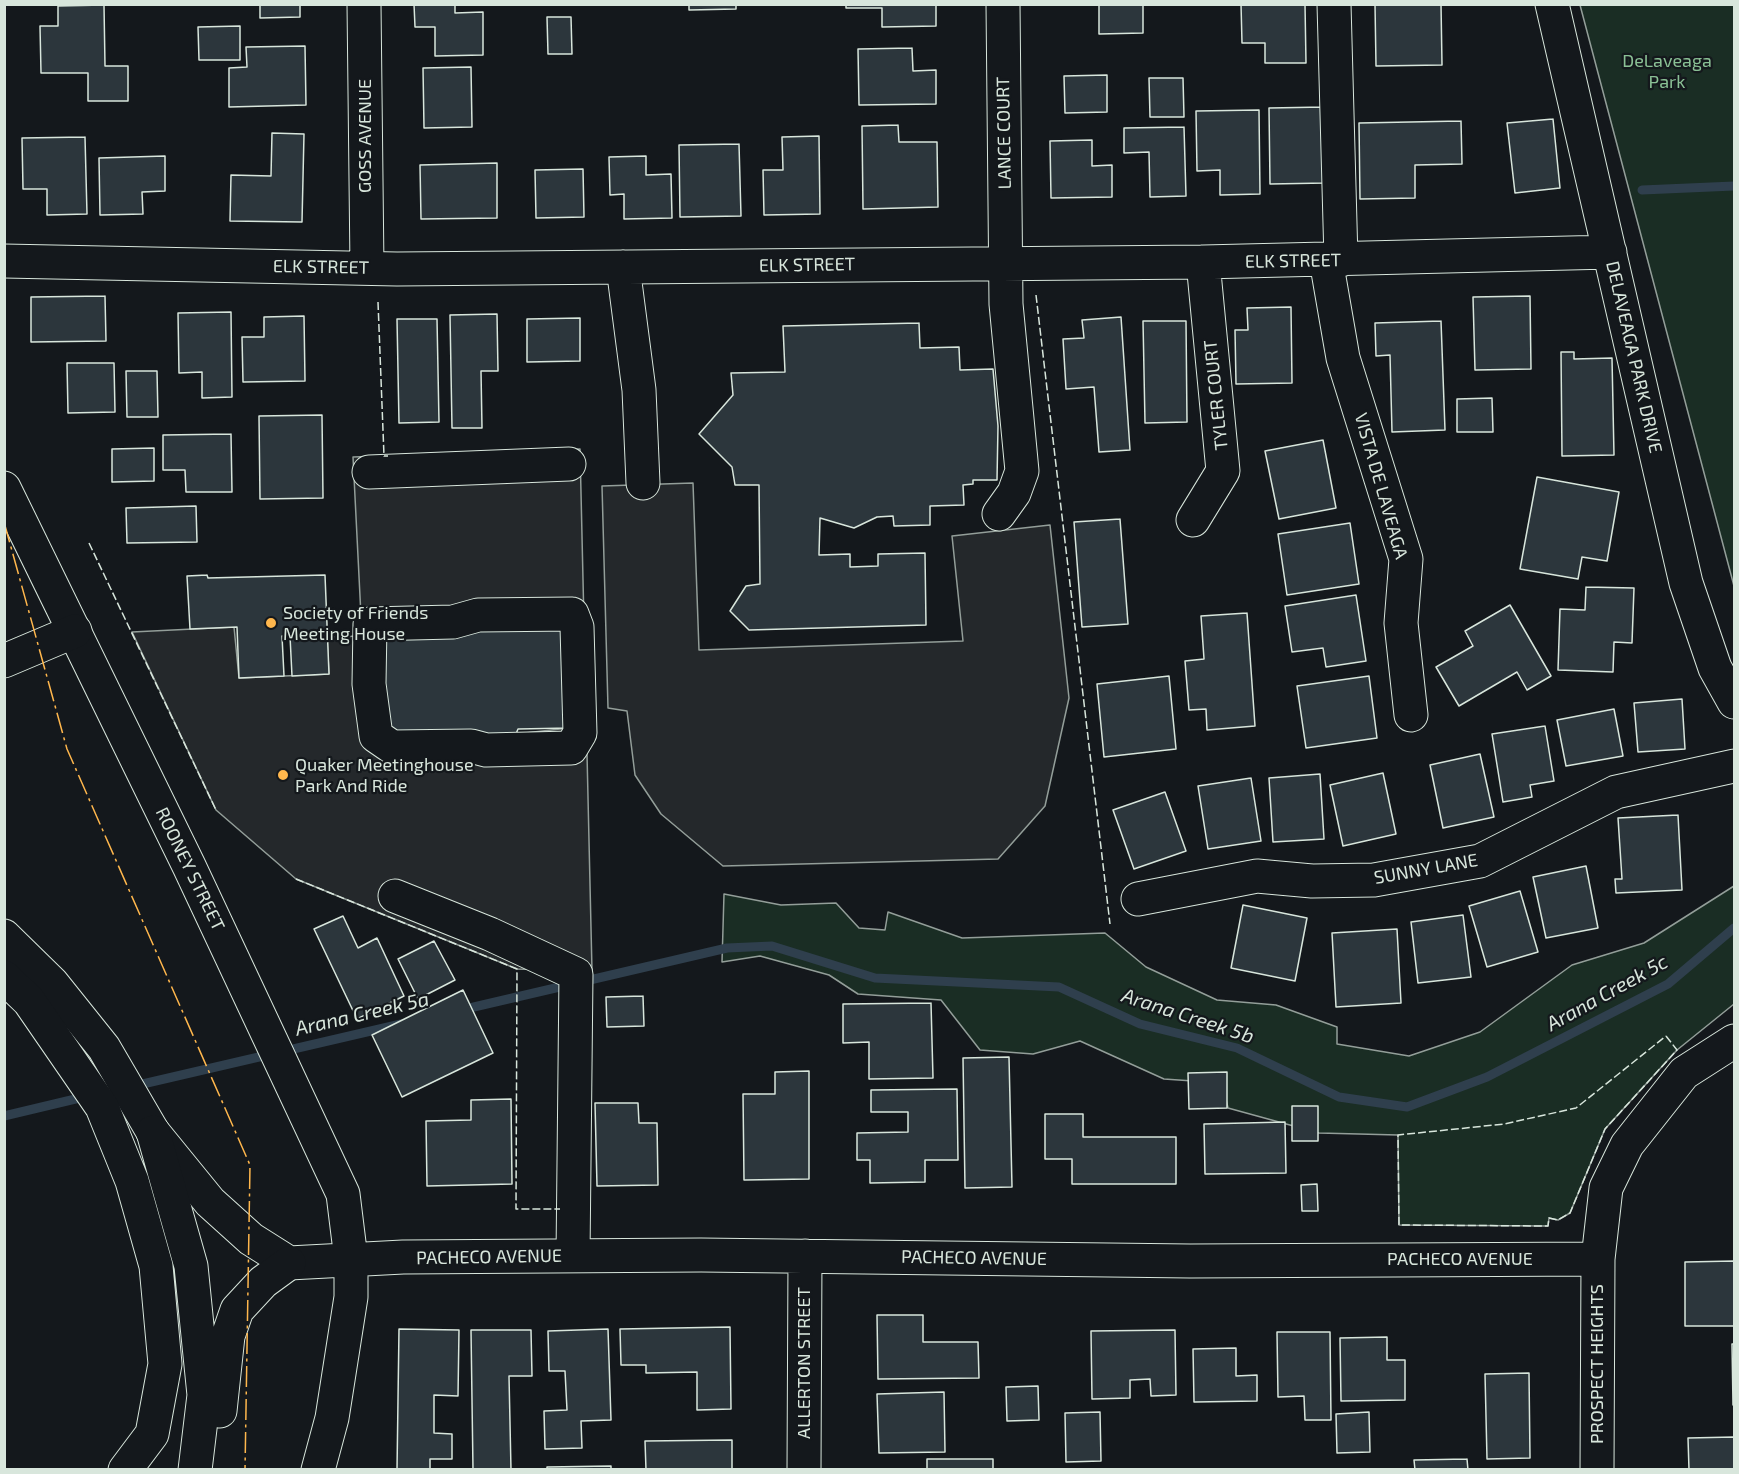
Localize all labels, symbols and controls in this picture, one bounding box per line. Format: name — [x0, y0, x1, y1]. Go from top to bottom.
park label: DeLaveaga Park — [1622, 50, 1712, 92]
street label: LANCE COURT — [992, 76, 1016, 190]
street label: GOSS AVENUE — [354, 79, 376, 193]
street label: ELK STREET — [1245, 249, 1341, 273]
street label: ELK STREET — [759, 253, 855, 277]
street label: ELK STREET — [273, 255, 369, 279]
street label: DELAVEAGA PARK DRIVE — [1601, 259, 1667, 455]
street label: TYLER COURT — [1199, 339, 1233, 451]
street label: VISTA DE LAVEAGA — [1350, 410, 1412, 562]
place label: Society of Friends Meeting House — [283, 602, 428, 644]
marker: Society of Friends Meeting House — [264, 616, 278, 630]
place label: Quaker Meetinghouse Park And Ride — [295, 754, 474, 796]
marker: Quaker Meetinghouse Park And Ride — [276, 768, 290, 782]
street label: ROONEY STREET — [151, 804, 229, 934]
street label: SUNNY LANE — [1372, 849, 1480, 889]
water label: Arana Creek 5c — [1542, 950, 1672, 1036]
water label: Arana Creek 5b — [1119, 983, 1257, 1049]
water label: Arana Creek 5a — [293, 987, 431, 1041]
street label: PACHECO AVENUE — [416, 1245, 562, 1269]
street label: PACHECO AVENUE — [901, 1246, 1047, 1270]
street label: PACHECO AVENUE — [1387, 1248, 1533, 1270]
street label: PROSPECT HEIGHTS — [1586, 1284, 1608, 1444]
street label: ALLERTON STREET — [793, 1287, 815, 1439]

